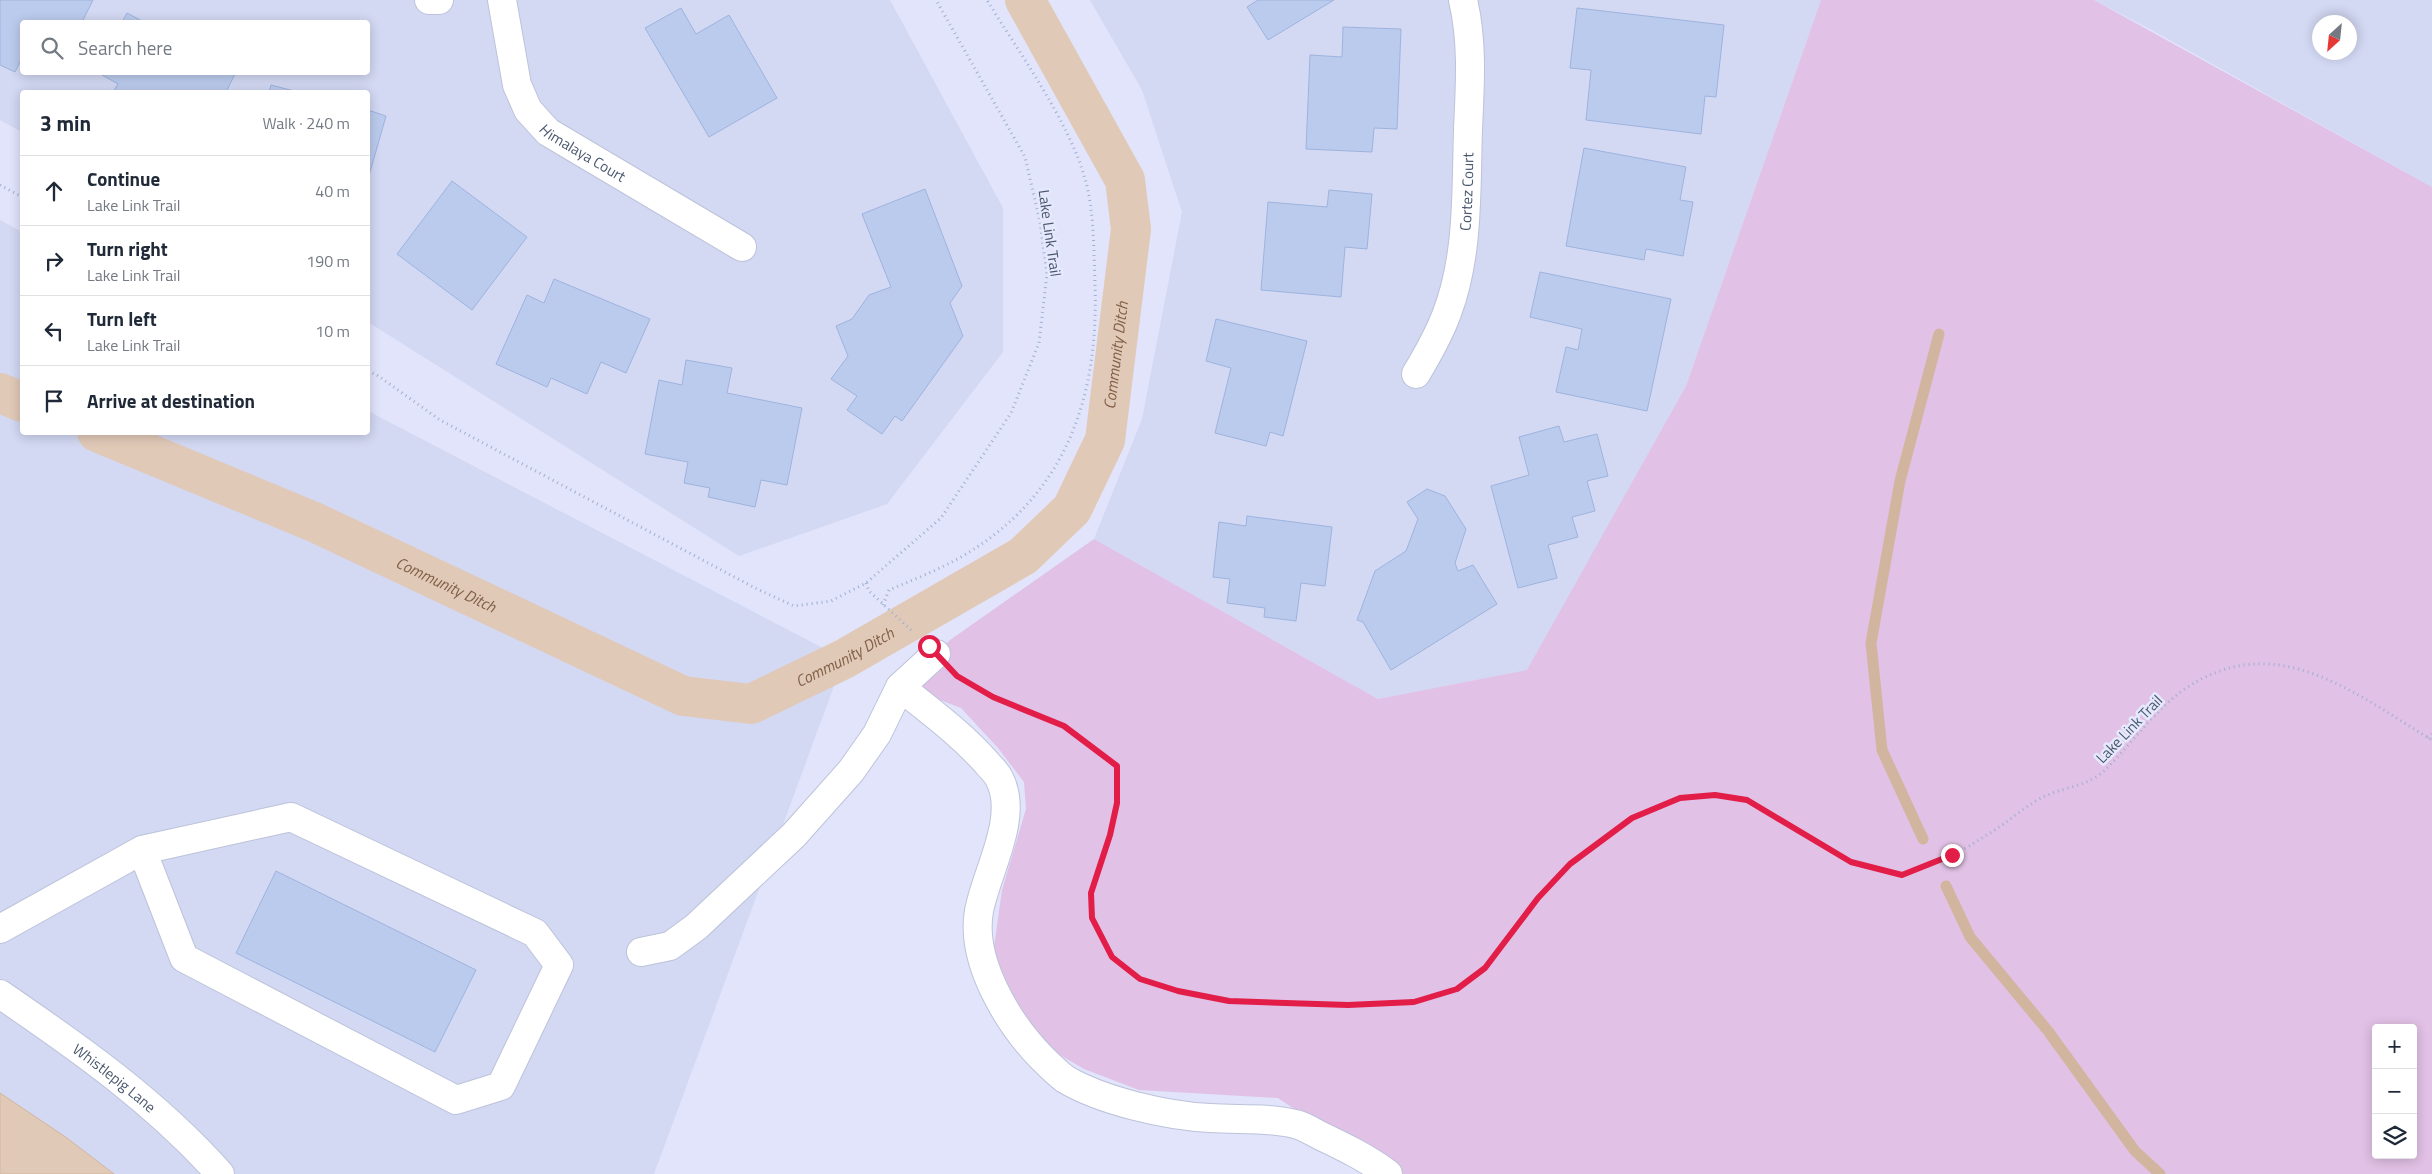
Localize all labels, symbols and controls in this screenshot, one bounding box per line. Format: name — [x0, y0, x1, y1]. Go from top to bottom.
north arrow — [2312, 15, 2357, 60]
search box — [20, 20, 370, 75]
text: Search here — [78, 33, 172, 62]
icon: search — [38, 34, 66, 62]
text: 3 min — [40, 107, 91, 139]
text: Walk · 240 m — [262, 111, 350, 135]
street label: Himalaya Court — [534, 119, 631, 188]
street label: Cortez Court — [1453, 151, 1479, 232]
text: Continue — [87, 164, 160, 193]
icon: ahead — [40, 177, 68, 205]
text: 40 m — [315, 179, 350, 203]
street label: Lake Link Trail — [1033, 188, 1067, 278]
text: Lake Link Trail — [87, 193, 180, 217]
text: Turn right — [87, 234, 168, 263]
icon: right — [40, 247, 68, 275]
text: 190 m — [306, 249, 350, 273]
text: Lake Link Trail — [87, 263, 180, 287]
water label: Community Ditch — [1097, 299, 1134, 410]
text: Turn left — [87, 304, 157, 333]
icon: left — [40, 317, 68, 345]
text: 10 m — [315, 319, 350, 343]
text: Lake Link Trail — [87, 333, 180, 357]
text: Arrive at destination — [87, 386, 255, 415]
icon: arrive — [40, 387, 68, 415]
water label: Community Ditch — [392, 550, 501, 619]
water label: Community Ditch — [791, 620, 899, 693]
route start — [918, 635, 941, 658]
street label: Lake Link Trail — [2090, 689, 2168, 769]
route end — [1941, 844, 1964, 867]
map controls — [2372, 1024, 2417, 1159]
button: + — [2372, 1024, 2417, 1069]
street label: Whistlepig Lane — [68, 1037, 161, 1118]
button: − — [2372, 1069, 2417, 1114]
button: layers — [2372, 1114, 2417, 1159]

